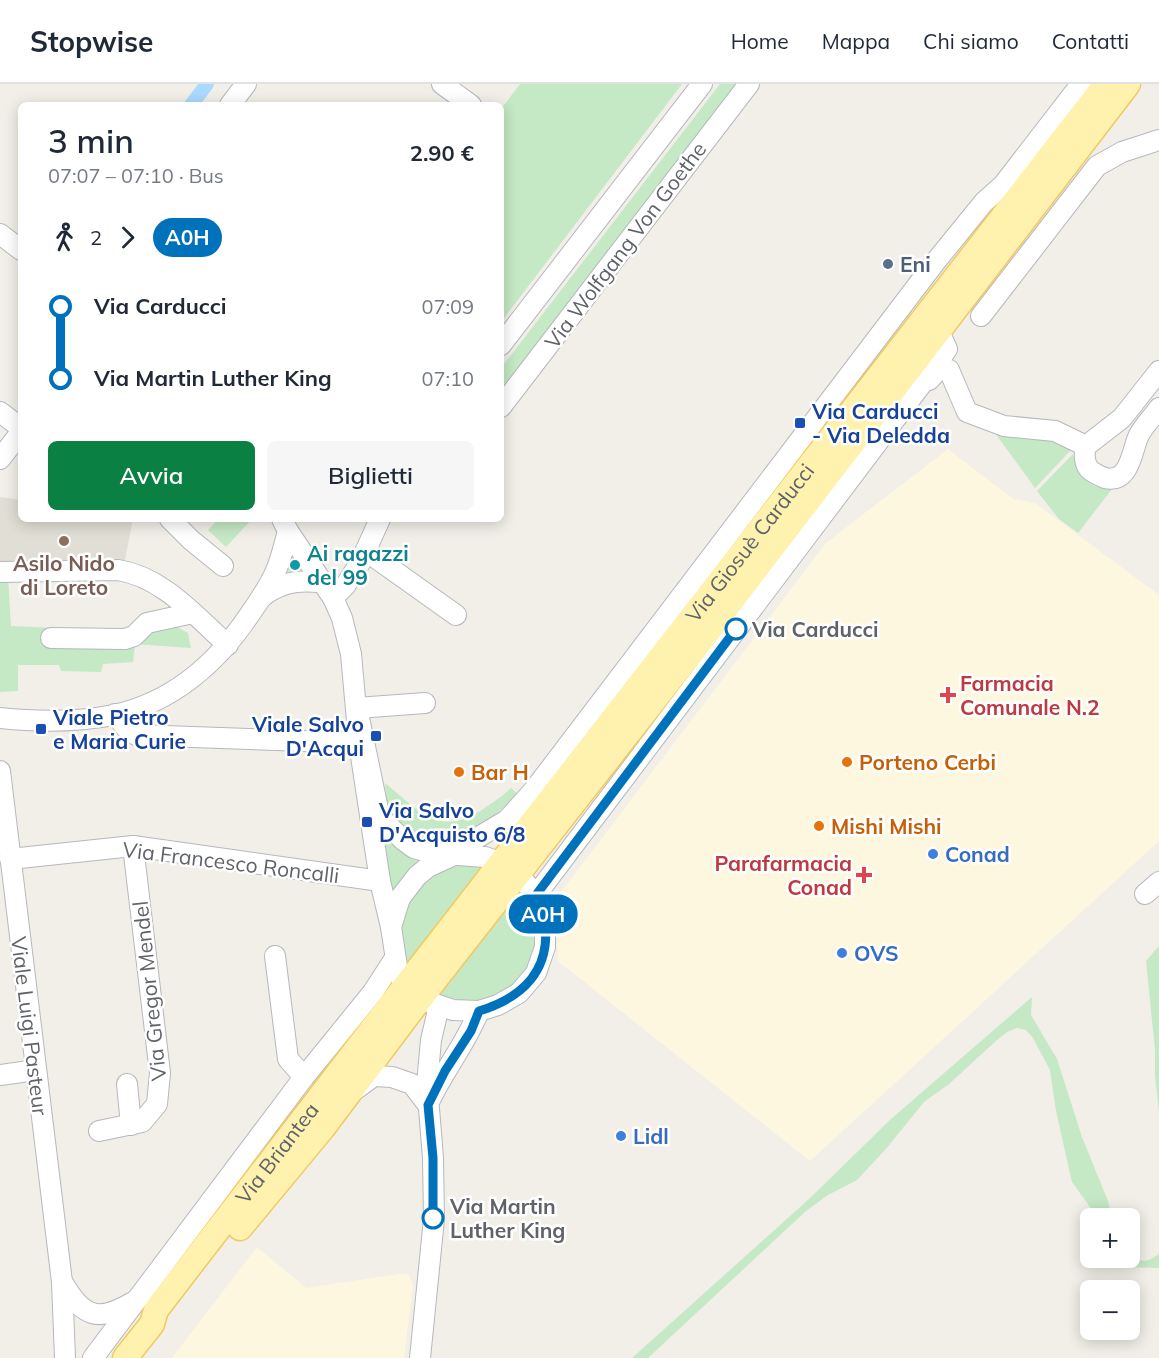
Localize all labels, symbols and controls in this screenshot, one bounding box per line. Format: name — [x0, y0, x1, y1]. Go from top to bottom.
text: Stopwise — [30, 24, 153, 59]
text: Home — [731, 28, 789, 54]
text: Mappa — [822, 28, 890, 54]
text: Chi siamo — [923, 28, 1019, 54]
text: Contatti — [1052, 28, 1129, 54]
text: 3 min — [48, 120, 134, 161]
street label: Via Wolfgang Von Goethe — [539, 136, 711, 354]
text: 2.90 € — [410, 139, 474, 167]
text: 07:07 – 07:10 · Bus — [48, 163, 224, 188]
icon: walk — [48, 221, 81, 254]
icon: forward — [111, 221, 144, 254]
text: A0H — [165, 224, 210, 250]
text: 2 — [90, 225, 102, 250]
place label: Eni — [900, 251, 931, 277]
marker: Eni — [881, 257, 895, 271]
text: Via Carducci — [94, 292, 227, 320]
text: 07:09 — [421, 294, 474, 319]
text: Via Martin Luther King — [94, 364, 332, 392]
text: 07:10 — [421, 366, 474, 391]
place label: Via Carducci - Via Deledda — [811, 398, 950, 448]
marker: Via Carducci - Via Deledda — [793, 416, 807, 430]
button: Avvia — [48, 441, 255, 510]
button: Biglietti — [267, 441, 474, 510]
street label: Via Giosuè Carducci — [680, 458, 819, 627]
marker: Asilo Nido di Loreto — [57, 534, 71, 548]
place label: Ai ragazzi del 99 — [307, 540, 409, 590]
place label: Asilo Nido di Loreto — [13, 550, 115, 600]
marker: Ai ragazzi del 99 — [288, 558, 302, 572]
place label: Via Carducci — [751, 616, 878, 642]
marker: Via Carducci — [725, 618, 747, 640]
place label: Farmacia Comunale N.2 — [960, 670, 1100, 720]
marker: Farmacia Comunale N.2 — [941, 688, 955, 702]
place label: Viale Pietro e Maria Curie — [52, 704, 186, 754]
place label: Viale Salvo D'Acqui — [251, 711, 364, 761]
marker: Viale Pietro e Maria Curie — [34, 722, 48, 736]
marker: Viale Salvo D'Acqui — [369, 729, 383, 743]
place label: Porteno Cerbi — [859, 749, 996, 775]
marker: Porteno Cerbi — [840, 755, 854, 769]
place label: Bar H — [471, 759, 529, 785]
marker: Bar H — [452, 765, 466, 779]
place label: Via Salvo D'Acquisto 6/8 — [378, 797, 525, 847]
place label: Mishi Mishi — [831, 813, 942, 839]
marker: Via Salvo D'Acquisto 6/8 — [360, 815, 374, 829]
marker: Mishi Mishi — [812, 819, 826, 833]
street label: Via Francesco Roncalli — [121, 836, 341, 888]
place label: Conad — [945, 841, 1010, 867]
marker: Conad — [926, 847, 940, 861]
place label: Parafarmacia Conad — [714, 850, 852, 900]
marker: Parafarmacia Conad — [857, 868, 871, 882]
line badge: A0H — [508, 894, 578, 934]
street label: Via Gregor Mendel — [127, 900, 171, 1082]
text: A0H — [521, 901, 565, 927]
street label: Viale Luigi Pasteur — [6, 935, 54, 1117]
place label: OVS — [854, 940, 899, 966]
marker: OVS — [835, 946, 849, 960]
street label: Via Briantea — [230, 1097, 324, 1209]
place label: Lidl — [633, 1123, 669, 1149]
marker: Lidl — [614, 1129, 628, 1143]
place label: Via Martin Luther King — [449, 1193, 565, 1243]
marker: Via Martin Luther King — [422, 1207, 444, 1229]
map controls — [1080, 1208, 1140, 1340]
button: + — [1080, 1208, 1140, 1268]
button: − — [1080, 1280, 1140, 1340]

